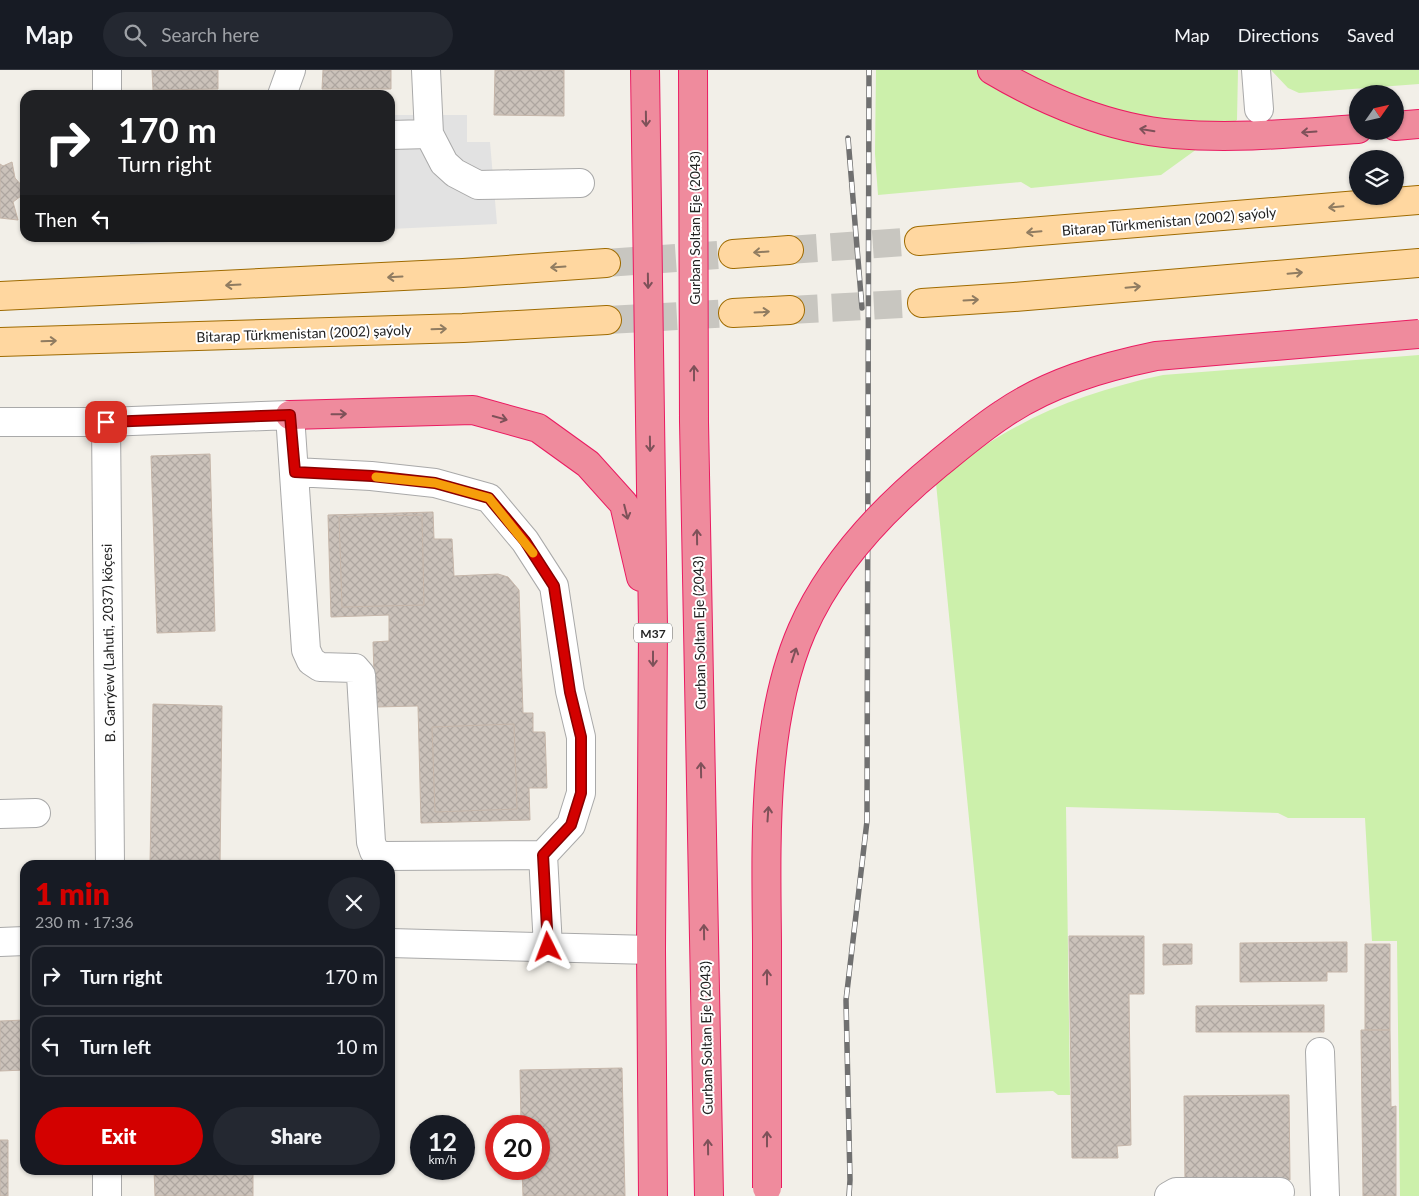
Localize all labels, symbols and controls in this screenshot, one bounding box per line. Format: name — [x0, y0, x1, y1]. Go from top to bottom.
search box — [103, 12, 453, 57]
text: Map — [25, 20, 73, 49]
icon: search — [121, 21, 149, 49]
text: Search here — [161, 23, 259, 46]
text: Map — [1174, 24, 1210, 46]
text: Directions — [1238, 24, 1319, 46]
text: Saved — [1347, 24, 1394, 46]
north arrow — [1349, 85, 1404, 140]
map controls — [1349, 85, 1404, 205]
text: 170 m — [118, 108, 217, 150]
icon: right — [35, 110, 100, 175]
one-way arrow — [641, 110, 651, 126]
one-way arrow — [1139, 125, 1155, 135]
one-way arrow — [1301, 128, 1317, 137]
text: Turn right — [118, 150, 212, 177]
button: layers — [1349, 150, 1404, 205]
street label: Gurban Soltan Eje (2043) — [686, 151, 703, 305]
one-way arrow — [1328, 202, 1344, 211]
street label: Bitarap Türkmenistan (2002) şaýoly — [1061, 203, 1278, 239]
icon: left — [87, 205, 115, 233]
text: Then — [35, 208, 77, 231]
one-way arrow — [1026, 228, 1042, 237]
one-way arrow — [753, 248, 769, 257]
one-way arrow — [550, 262, 566, 271]
one-way arrow — [1287, 269, 1303, 278]
one-way arrow — [388, 272, 404, 281]
one-way arrow — [643, 272, 653, 289]
one-way arrow — [225, 280, 241, 289]
one-way arrow — [1125, 282, 1141, 292]
one-way arrow — [963, 295, 979, 304]
one-way arrow — [753, 307, 769, 316]
street label: Bitarap Türkmenistan (2002) şaýoly — [196, 321, 413, 345]
one-way arrow — [430, 324, 446, 334]
one-way arrow — [40, 336, 56, 345]
one-way arrow — [689, 366, 699, 382]
pin — [85, 401, 127, 443]
icon: arrive — [92, 408, 120, 436]
one-way arrow — [330, 409, 347, 419]
one-way arrow — [492, 413, 508, 423]
one-way arrow — [646, 435, 655, 451]
one-way arrow — [621, 504, 631, 520]
one-way arrow — [692, 530, 702, 546]
street label: B. Garrýew (Lahuti, 2037) köçesi — [98, 544, 118, 742]
street label: Gurban Soltan Eje (2043) — [689, 556, 709, 710]
road number: M37 — [634, 624, 672, 642]
one-way arrow — [790, 647, 799, 663]
one-way arrow — [648, 650, 658, 666]
one-way arrow — [696, 762, 706, 778]
one-way arrow — [764, 807, 773, 823]
text: 1 min — [35, 875, 110, 911]
button: close — [328, 877, 380, 929]
text: 230 m · 17:36 — [35, 912, 134, 931]
position arrow — [521, 920, 573, 972]
one-way arrow — [699, 925, 709, 941]
street label: Gurban Soltan Eje (2043) — [696, 961, 716, 1115]
icon: right — [37, 962, 65, 990]
text: Turn right — [80, 965, 162, 988]
text: 170 m — [324, 965, 378, 988]
one-way arrow — [762, 969, 772, 986]
icon: left — [37, 1032, 65, 1060]
text: Turn left — [80, 1035, 151, 1058]
text: 10 m — [335, 1035, 378, 1058]
button: Exit — [35, 1107, 203, 1165]
button: Share — [213, 1107, 380, 1165]
speed limit sign: 20 — [485, 1115, 550, 1180]
text: 12 — [428, 1126, 457, 1156]
one-way arrow — [762, 1132, 772, 1148]
one-way arrow — [704, 1140, 713, 1156]
text: km/h — [428, 1152, 457, 1167]

